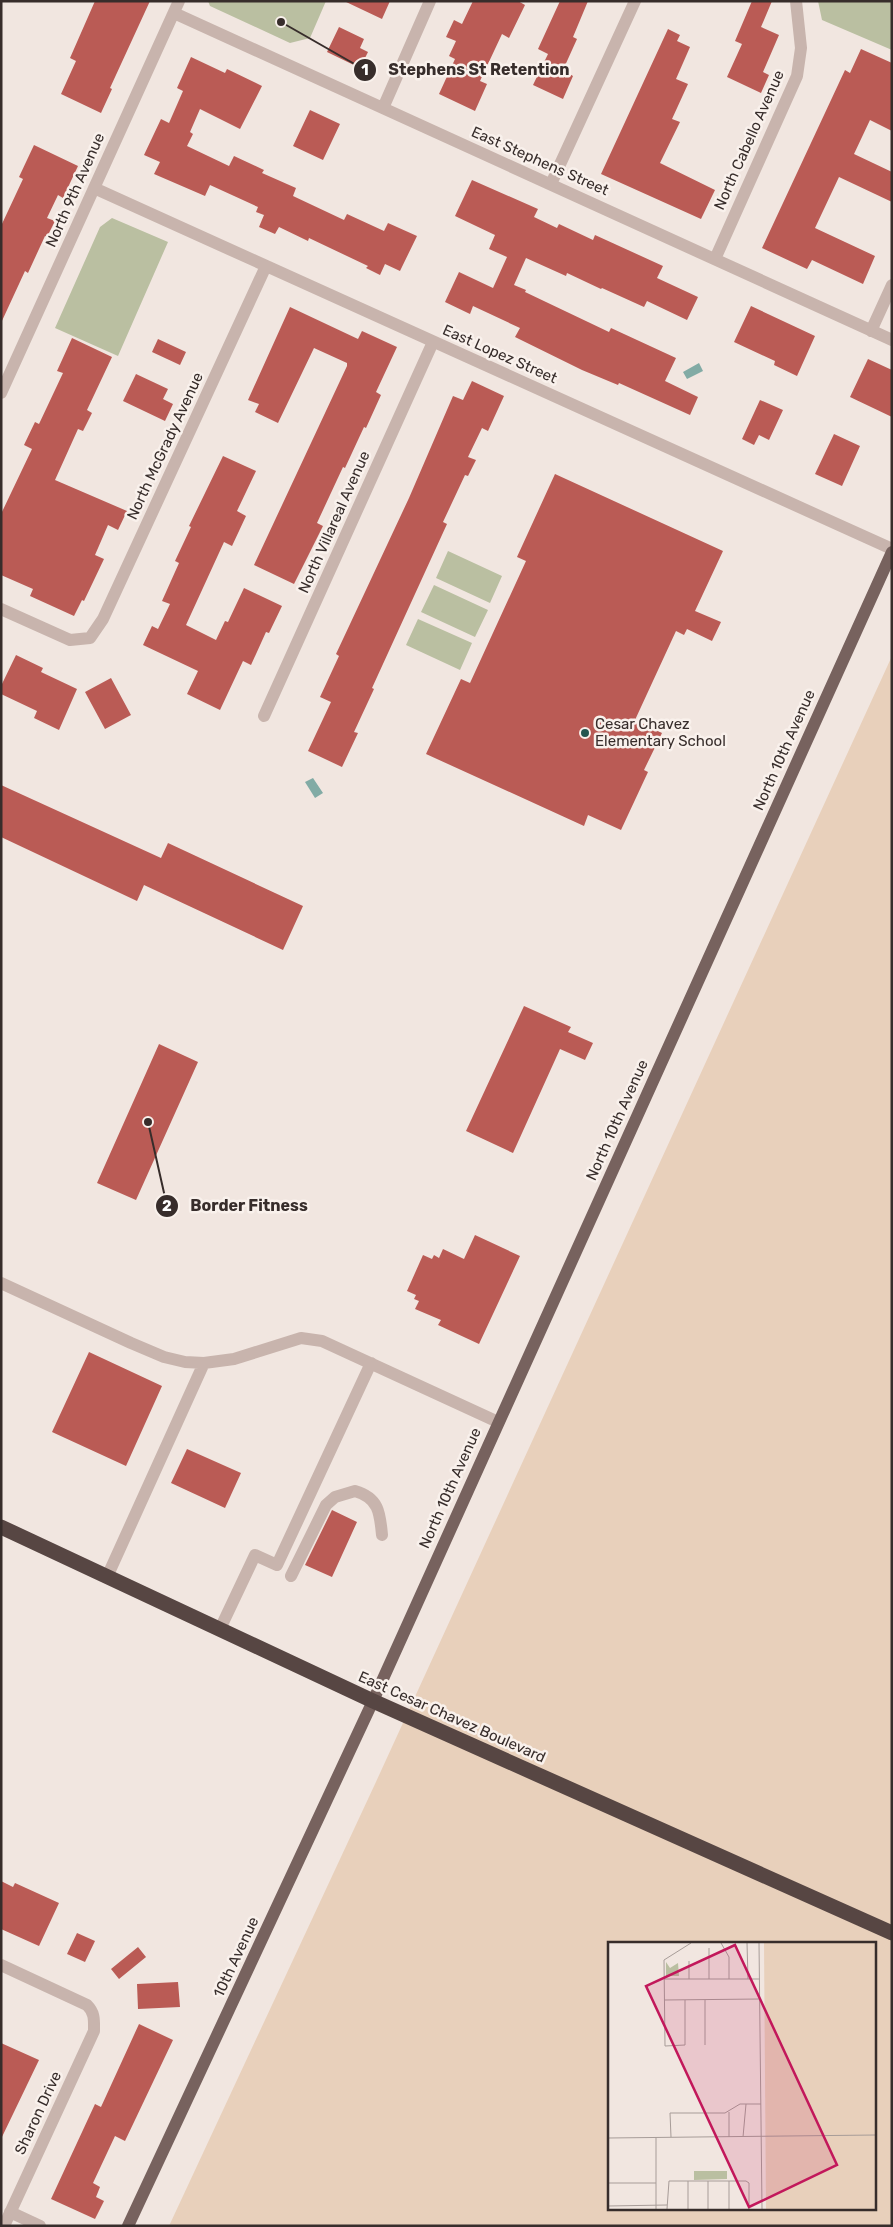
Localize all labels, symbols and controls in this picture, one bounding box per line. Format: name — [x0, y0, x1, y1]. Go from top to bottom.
callout: Stephens St Retention — [353, 54, 579, 85]
text: Stephens St Retention — [388, 60, 570, 79]
text: 1 — [361, 61, 369, 79]
street label: North Cabello Avenue — [710, 67, 788, 213]
street label: East Stephens Street — [469, 123, 612, 199]
street label: North 9th Avenue — [42, 130, 108, 250]
street label: East Lopez Street — [440, 321, 560, 387]
street label: North McGrady Avenue — [123, 370, 207, 522]
street label: North Villareal Avenue — [295, 448, 373, 596]
street label: North 10th Avenue — [749, 687, 819, 813]
place label: Cesar Chavez Elementary School — [595, 715, 726, 750]
marker: Cesar Chavez Elementary School — [579, 727, 591, 739]
street label: North 10th Avenue — [582, 1057, 652, 1183]
callout: Border Fitness — [155, 1190, 318, 1221]
text: Border Fitness — [190, 1196, 308, 1215]
text: 2 — [162, 1197, 172, 1215]
street label: North 10th Avenue — [415, 1425, 485, 1551]
street label: East Cesar Chavez Boulevard — [356, 1667, 548, 1767]
street label: 10th Avenue — [210, 1914, 262, 2000]
inset map — [608, 1942, 876, 2210]
street label: Sharon Drive — [11, 2069, 65, 2157]

